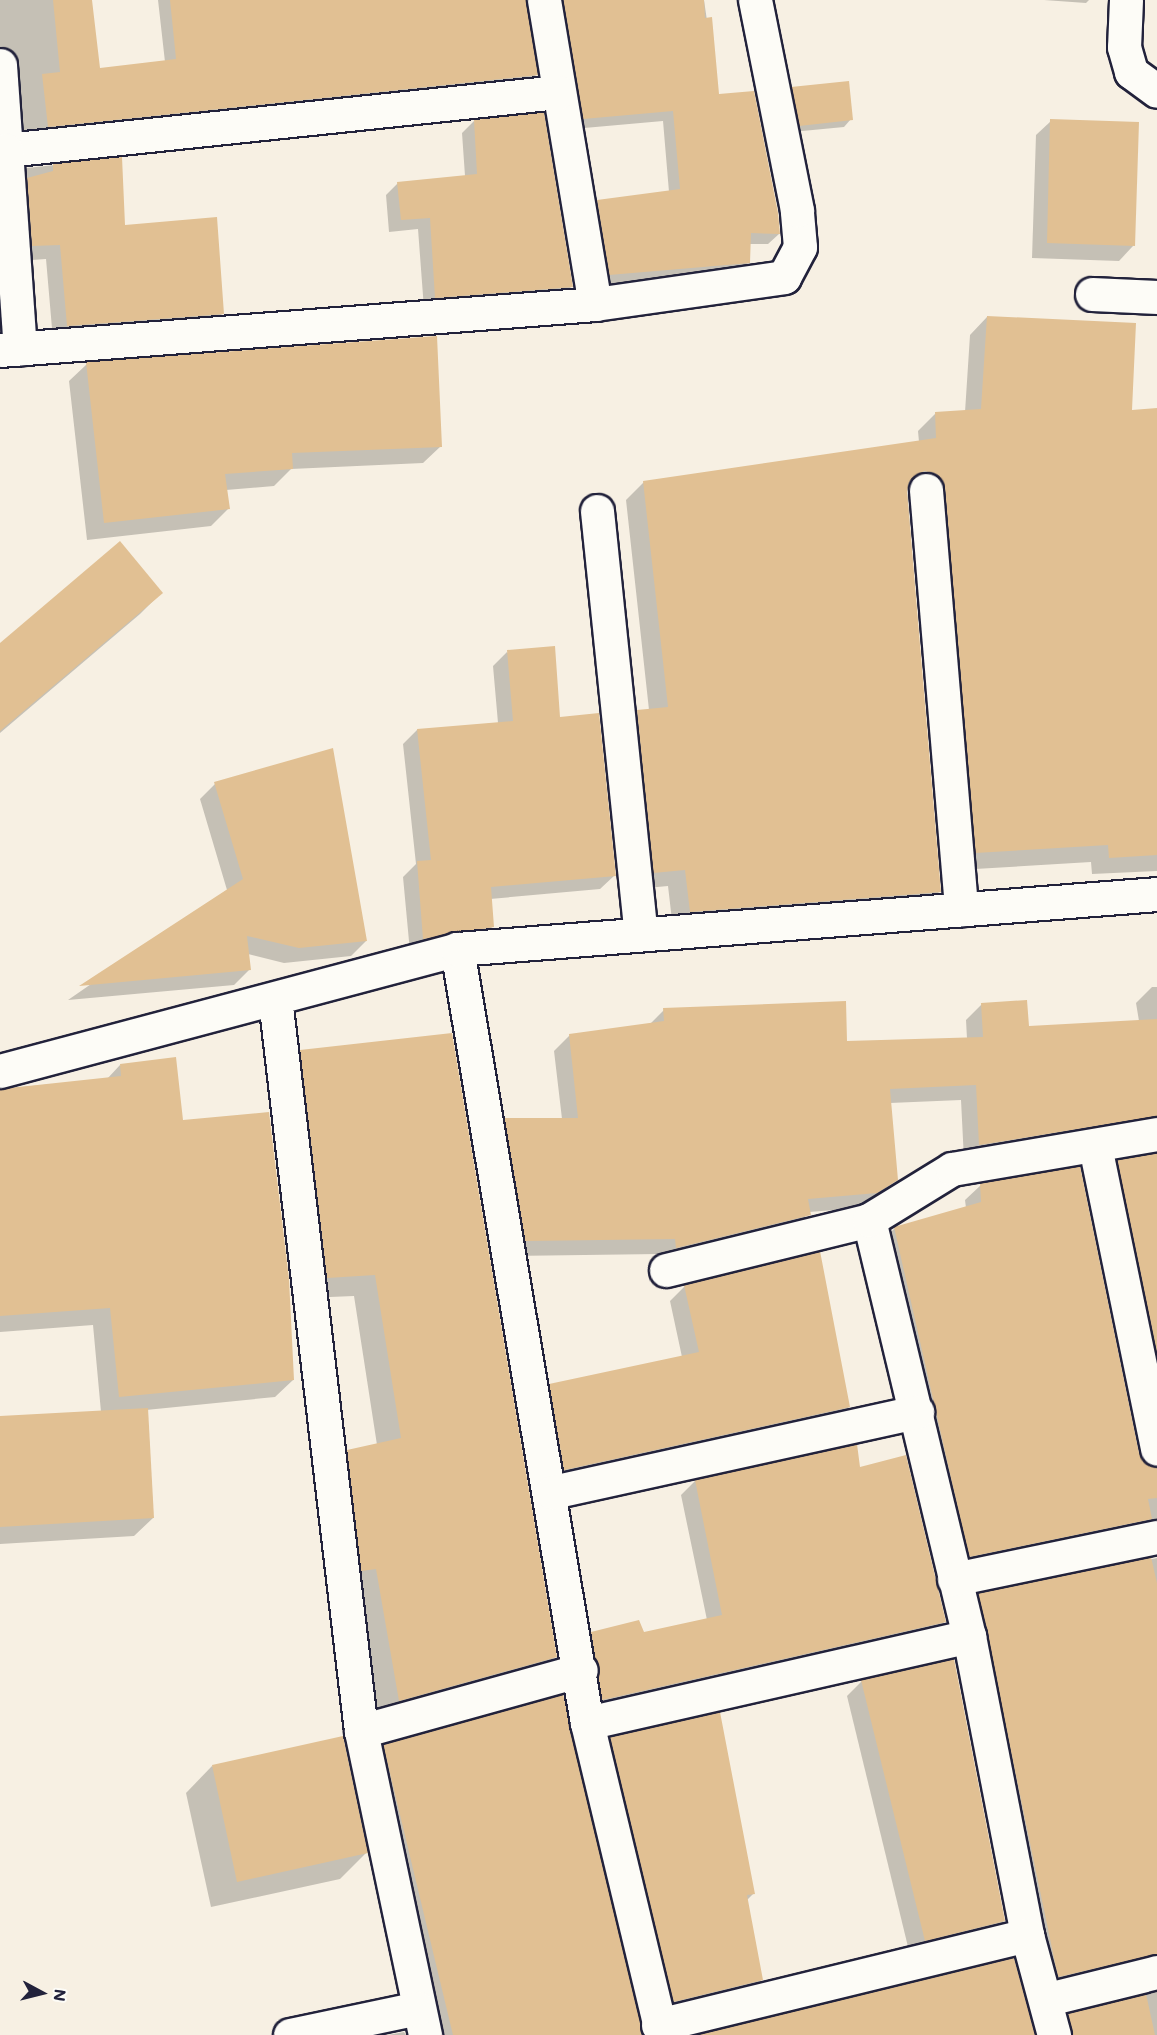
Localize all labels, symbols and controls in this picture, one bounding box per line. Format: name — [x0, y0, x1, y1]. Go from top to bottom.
north arrow — [12, 1963, 72, 2023]
text: N — [49, 1988, 72, 2003]

